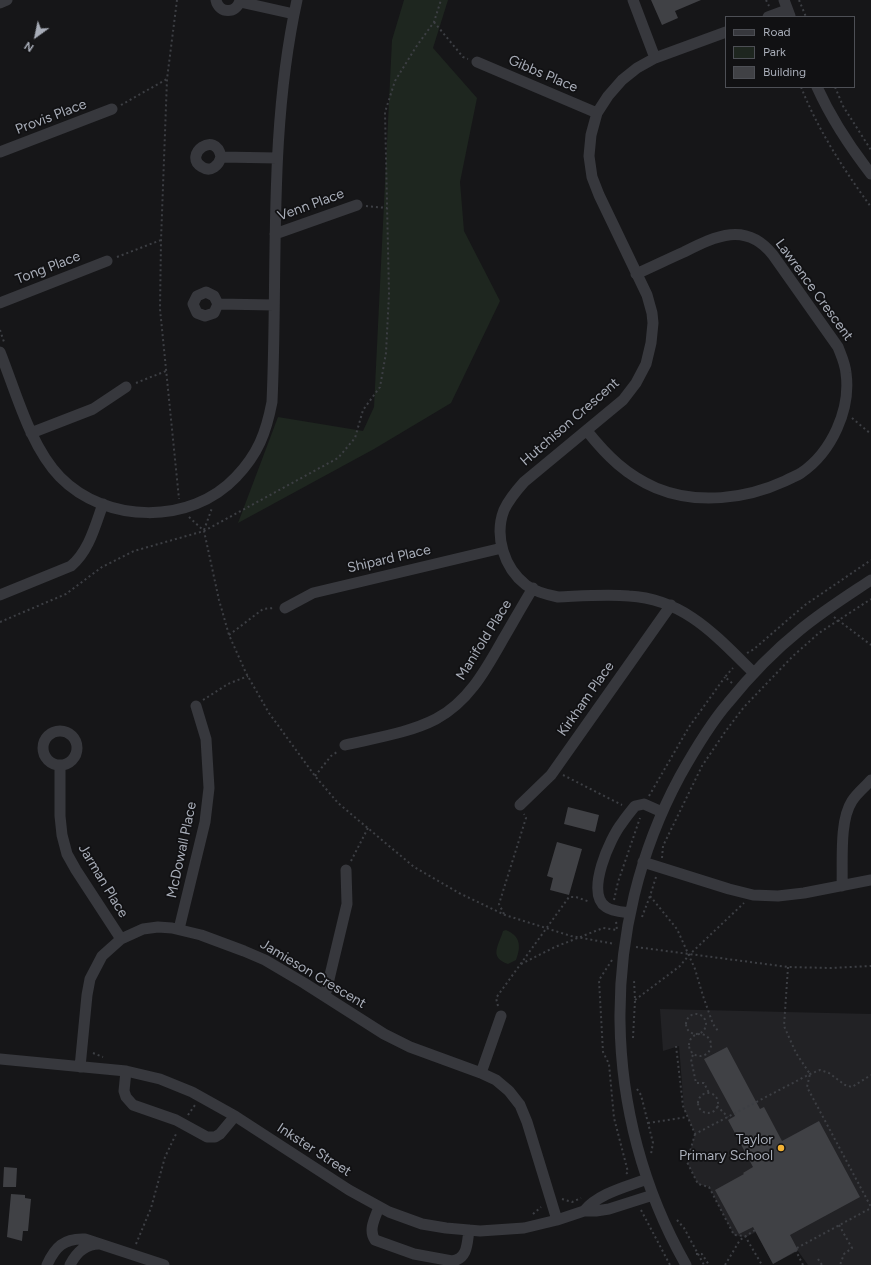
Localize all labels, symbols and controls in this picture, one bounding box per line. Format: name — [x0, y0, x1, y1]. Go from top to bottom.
north arrow — [16, 16, 56, 56]
legend — [725, 16, 855, 88]
text: Road — [763, 25, 791, 39]
text: N — [22, 39, 36, 54]
text: Park — [763, 45, 786, 59]
street label: Gibbs Place — [506, 52, 580, 96]
text: Building — [763, 65, 806, 79]
street label: Provis Place — [13, 96, 89, 138]
street label: Venn Place — [276, 185, 346, 225]
street label: Lawrence Crescent — [772, 236, 856, 344]
street label: Tong Place — [13, 248, 83, 288]
street label: Hutchison Crescent — [517, 375, 623, 469]
street label: Shipard Place — [346, 541, 432, 577]
street label: Manifold Place — [453, 597, 515, 683]
street label: Kirkham Place — [554, 658, 618, 740]
street label: McDowall Place — [164, 800, 200, 900]
street label: Jarman Place — [74, 841, 132, 921]
street label: Jamieson Crescent — [257, 936, 369, 1012]
street label: Inkster Street — [274, 1120, 354, 1180]
place label: Taylor Primary School — [679, 1132, 773, 1164]
marker: Taylor Primary School — [776, 1143, 786, 1153]

